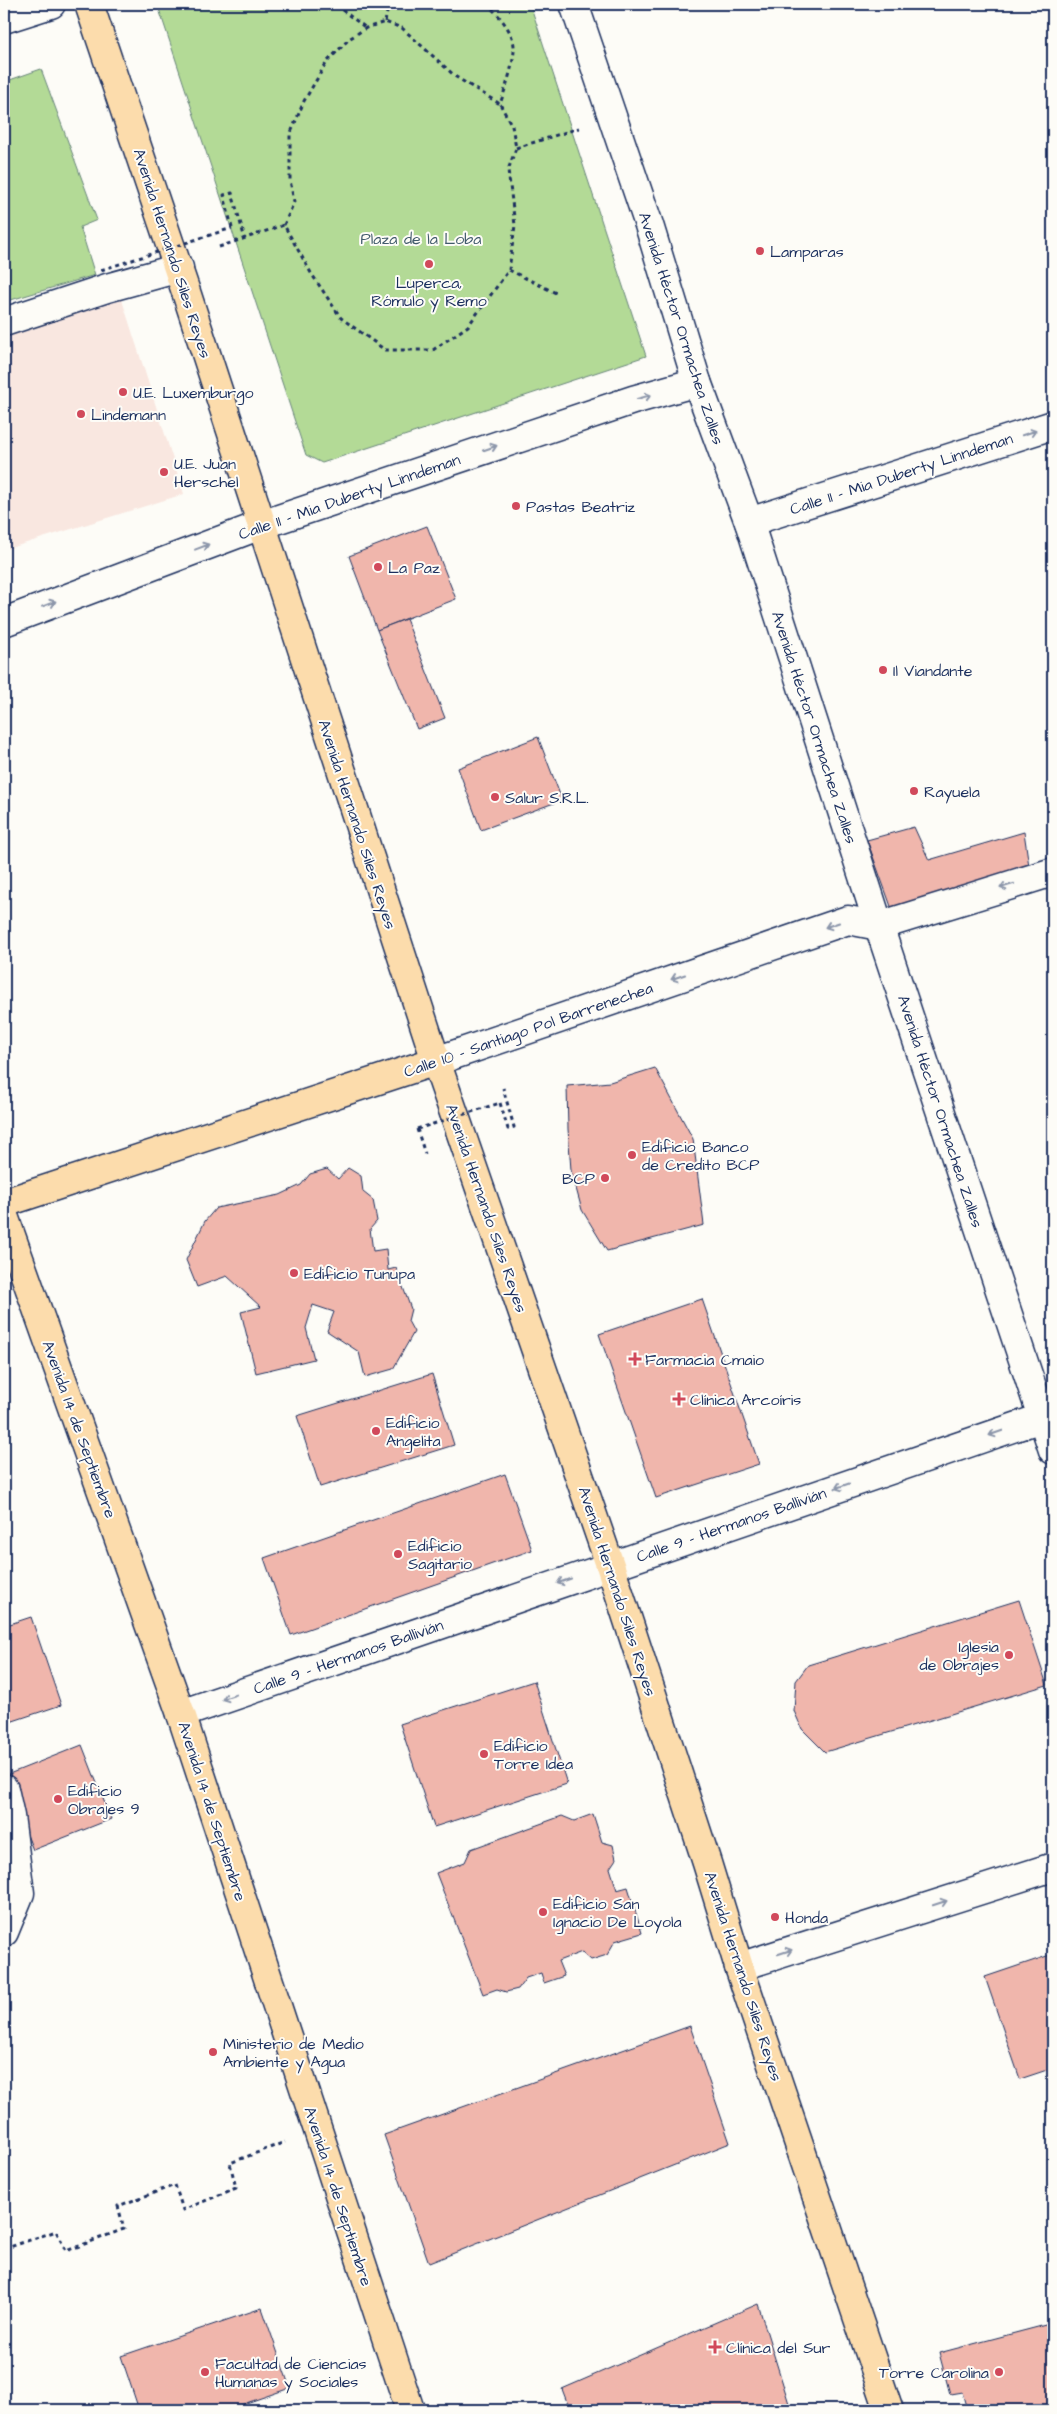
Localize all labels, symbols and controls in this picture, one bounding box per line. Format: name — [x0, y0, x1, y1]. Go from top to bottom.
street label: Avenida Hernando Siles Reyes — [127, 146, 216, 361]
street label: Avenida Héctor Ormachea Zalles — [633, 209, 729, 447]
park label: Plaza de la Loba — [361, 228, 481, 250]
place label: Lamparas — [770, 241, 844, 263]
marker: Lamparas — [754, 245, 766, 257]
marker: Luperca, Rómulo y Remo — [423, 258, 435, 270]
place label: Luperca, Rómulo y Remo — [371, 272, 487, 313]
place label: U.E. Luxemburgo — [133, 382, 253, 405]
marker: U.E. Luxemburgo — [117, 386, 129, 398]
one-way arrow — [636, 392, 652, 401]
place label: Lindemann — [91, 404, 166, 426]
marker: Lindemann — [75, 408, 87, 420]
street label: Calle 11 - Mia Duberty Linndeman — [787, 427, 1016, 521]
one-way arrow — [1020, 427, 1036, 437]
one-way arrow — [482, 443, 497, 452]
street label: Calle 11 - Mia Duberty Linndeman — [235, 449, 463, 546]
place label: U.E. Juan Herschel — [174, 453, 238, 493]
marker: U.E. Juan Herschel — [158, 466, 170, 478]
place label: Pastas Beatriz — [526, 496, 635, 518]
marker: Pastas Beatriz — [510, 500, 522, 512]
one-way arrow — [193, 542, 209, 551]
place label: La Paz — [388, 557, 440, 579]
marker: La Paz — [372, 561, 384, 573]
one-way arrow — [42, 599, 57, 608]
street label: Avenida Héctor Ormachea Zalles — [766, 608, 862, 846]
place label: Il Viandante — [893, 660, 973, 682]
marker: Il Viandante — [877, 664, 889, 676]
street label: Avenida Hernando Siles Reyes — [312, 717, 401, 932]
place label: Rayuela — [924, 781, 980, 804]
marker: Rayuela — [908, 785, 920, 797]
place label: Salur S.R.L. — [505, 787, 589, 809]
marker: Salur S.R.L. — [489, 791, 501, 803]
one-way arrow — [999, 882, 1015, 892]
one-way arrow — [824, 921, 840, 930]
one-way arrow — [670, 973, 686, 982]
street label: Calle 10 - Santiago Pol Barrenechea — [401, 977, 656, 1084]
street label: Avenida Héctor Ormachea Zalles — [892, 992, 988, 1230]
street label: Avenida Hernando Siles Reyes — [439, 1101, 532, 1316]
place label: Edificio Banco de Credito BCP — [642, 1136, 759, 1176]
marker: Edificio Banco de Credito BCP — [626, 1149, 638, 1161]
place label: BCP — [562, 1168, 595, 1190]
marker: BCP — [599, 1172, 611, 1184]
place label: Edificio Tunupa — [304, 1263, 415, 1285]
marker: Edificio Tunupa — [288, 1267, 300, 1279]
street label: Avenida 14 de Septiembre — [37, 1338, 122, 1521]
place label: Farmacia Cmaio — [645, 1349, 764, 1371]
marker: Farmacia Cmaio — [629, 1353, 641, 1365]
place label: Clínica Arcoíris — [690, 1389, 801, 1411]
marker: Clínica Arcoíris — [672, 1392, 686, 1406]
place label: Edificio Angelita — [386, 1412, 441, 1453]
marker: Edificio Angelita — [370, 1425, 382, 1437]
one-way arrow — [989, 1429, 1004, 1438]
street label: Calle 9 - Hermanos Ballivián — [633, 1482, 829, 1568]
one-way arrow — [835, 1482, 851, 1491]
street label: Avenida Hernando Siles Reyes — [572, 1484, 661, 1699]
place label: Edificio Sagitario — [408, 1535, 472, 1576]
marker: Edificio Sagitario — [392, 1548, 404, 1560]
one-way arrow — [557, 1577, 572, 1586]
street label: Calle 9 - Hermanos Ballivián — [250, 1614, 446, 1700]
place label: Iglesia de Obrajes — [920, 1636, 999, 1676]
marker: Iglesia de Obrajes — [1003, 1649, 1015, 1661]
one-way arrow — [221, 1693, 237, 1703]
street label: Avenida 14 de Septiembre — [173, 1719, 252, 1904]
place label: Edificio Torre Idea — [494, 1735, 573, 1775]
marker: Edificio Torre Idea — [478, 1748, 490, 1760]
place label: Edificio Obrajes 9 — [68, 1780, 140, 1820]
marker: Edificio Obrajes 9 — [52, 1793, 64, 1805]
street label: Avenida Hernando Siles Reyes — [698, 1869, 787, 2084]
place label: Edificio San Ignacio De Loyola — [553, 1893, 682, 1934]
one-way arrow — [932, 1898, 948, 1908]
marker: Edificio San Ignacio De Loyola — [537, 1906, 549, 1918]
place label: Honda — [785, 1907, 828, 1929]
marker: Honda — [769, 1911, 781, 1923]
one-way arrow — [777, 1947, 793, 1957]
place label: Ministerio de Medio Ambiente y Agua — [223, 2033, 364, 2074]
marker: Ministerio de Medio Ambiente y Agua — [207, 2046, 219, 2058]
street label: Avenida 14 de Septiembre — [299, 2104, 378, 2289]
place label: Clínica del Sur — [726, 2337, 831, 2359]
marker: Clínica del Sur — [708, 2340, 722, 2354]
place label: Facultad de Ciencias Humanas y Sociales — [215, 2353, 367, 2394]
place label: Torre Carolina — [879, 2362, 989, 2384]
marker: Facultad de Ciencias Humanas y Sociales — [199, 2366, 211, 2378]
marker: Torre Carolina — [993, 2366, 1005, 2378]

